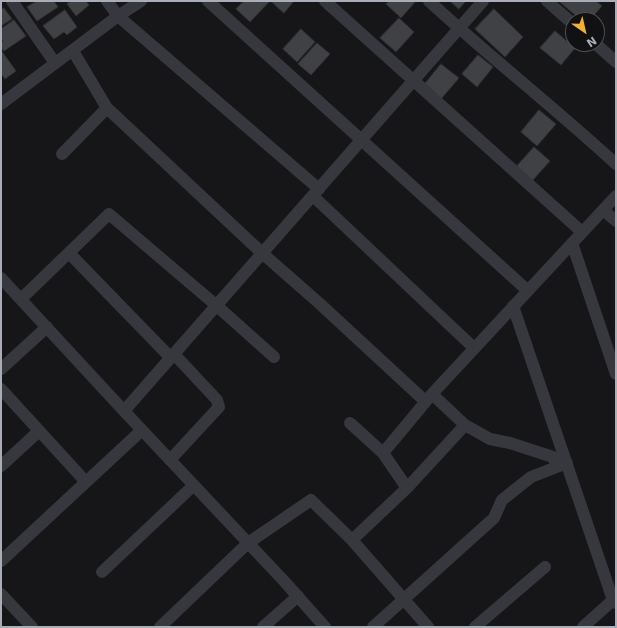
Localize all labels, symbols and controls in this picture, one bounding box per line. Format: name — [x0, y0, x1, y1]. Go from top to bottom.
north arrow — [565, 12, 605, 52]
text: N — [584, 34, 599, 50]

